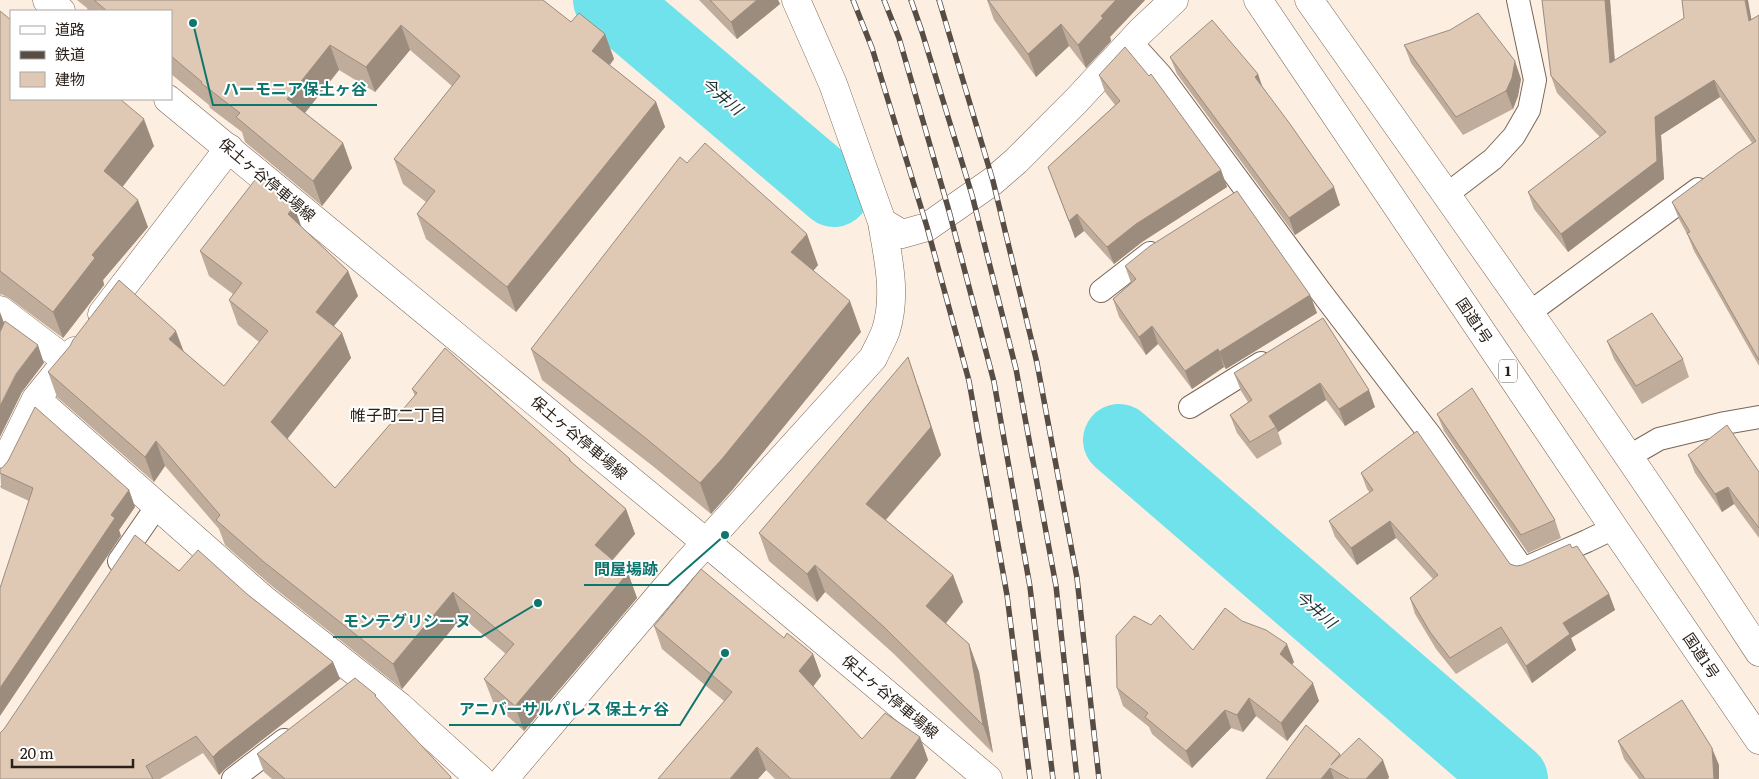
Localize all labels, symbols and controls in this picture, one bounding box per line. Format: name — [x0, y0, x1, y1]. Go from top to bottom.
legend — [10, 10, 172, 100]
text: 道路 — [55, 17, 85, 40]
text: 鉄道 — [55, 42, 85, 65]
text: 建物 — [55, 67, 85, 90]
water label: 今井川 — [697, 71, 750, 121]
callout: ハーモニア保土ヶ谷 — [213, 74, 377, 105]
text: ハーモニア保土ヶ谷 — [223, 76, 367, 100]
street label: 保土ヶ谷停車場線 — [215, 131, 321, 226]
street label: 国道1号 — [1451, 293, 1499, 348]
road number: 1 — [1499, 360, 1517, 382]
street label: 保土ヶ谷停車場線 — [527, 389, 633, 484]
district label: 帷子町二丁目 — [350, 402, 446, 426]
callout: 問屋場跡 — [584, 554, 668, 585]
text: 問屋場跡 — [594, 556, 658, 580]
water label: 今井川 — [1291, 583, 1344, 634]
callout: モンテグリシーヌ — [333, 606, 481, 637]
text: モンテグリシーヌ — [343, 608, 471, 632]
street label: 国道1号 — [1678, 628, 1726, 683]
street label: 保土ヶ谷停車場線 — [838, 648, 944, 743]
callout: アニバーサルパレス 保土ヶ谷 — [449, 694, 680, 725]
text: アニバーサルパレス 保土ヶ谷 — [459, 696, 669, 720]
scale bar — [12, 736, 134, 768]
text: 20 m — [20, 741, 54, 764]

